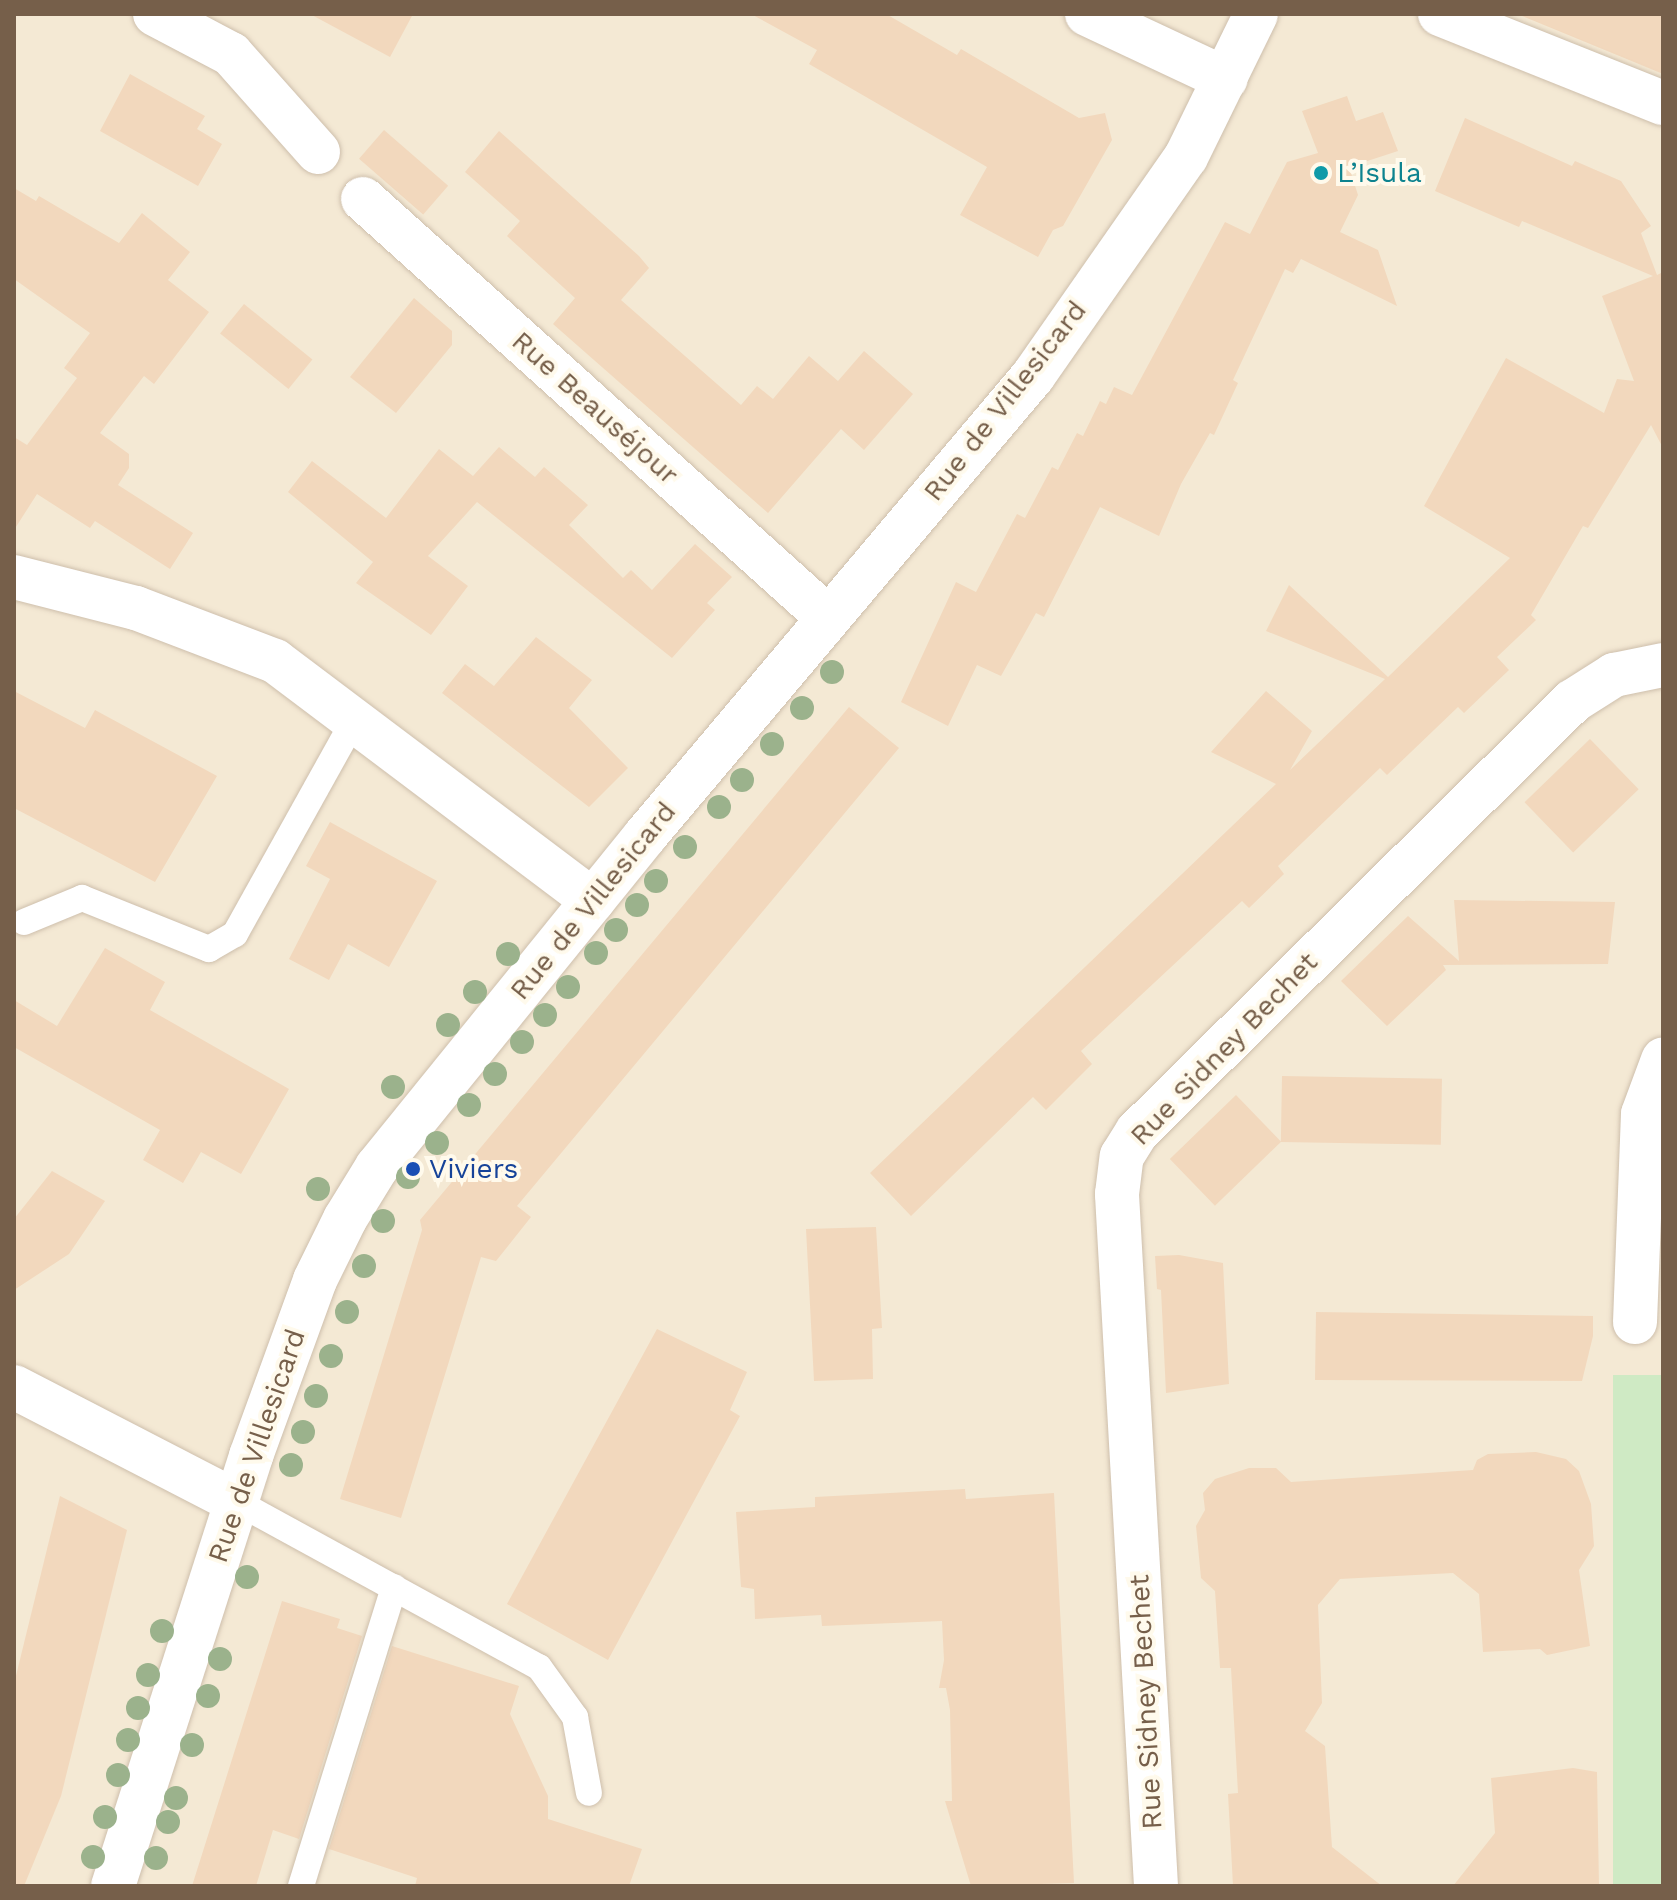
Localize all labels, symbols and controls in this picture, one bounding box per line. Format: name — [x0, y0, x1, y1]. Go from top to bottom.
place label: L’Isula — [1337, 156, 1422, 190]
marker: L’Isula — [1312, 164, 1330, 182]
street label: Rue de Villesicard — [916, 294, 1094, 508]
street label: Rue Beauséjour — [505, 324, 685, 492]
street label: Rue de Villesicard — [503, 795, 683, 1007]
street label: Rue Sidney Bechet — [1123, 945, 1325, 1153]
place label: Viviers — [429, 1152, 518, 1186]
marker: Viviers — [404, 1160, 422, 1178]
street label: Rue de Villesicard — [201, 1324, 313, 1568]
street label: Rue Sidney Bechet — [1123, 1573, 1169, 1831]

